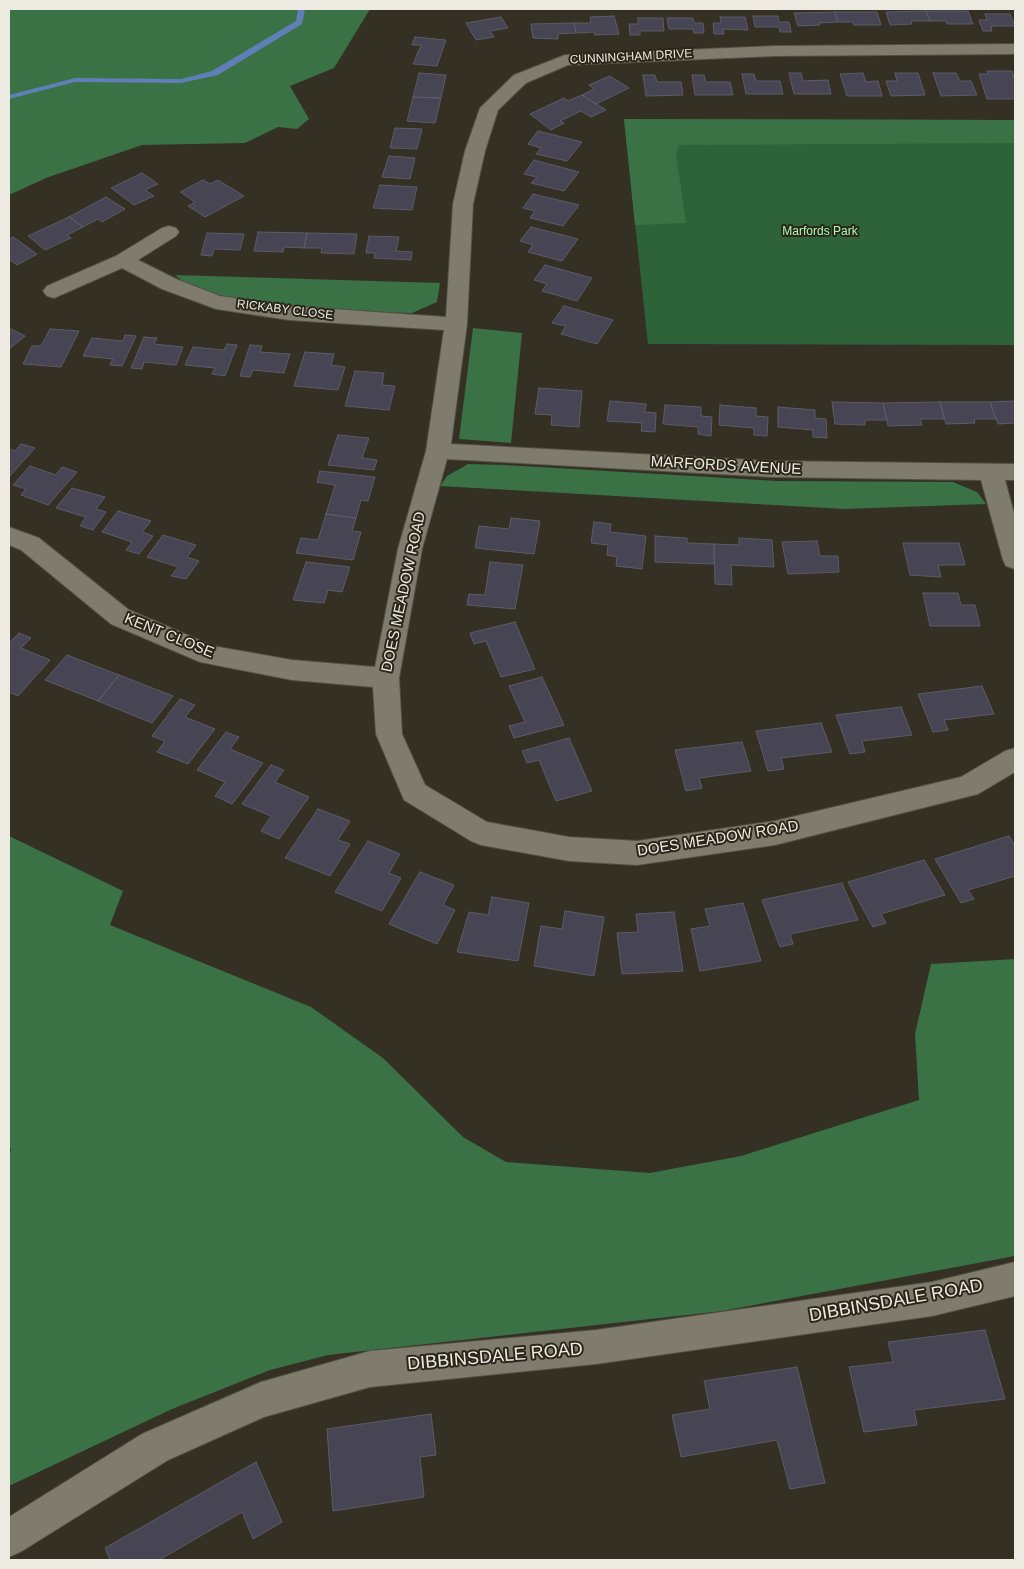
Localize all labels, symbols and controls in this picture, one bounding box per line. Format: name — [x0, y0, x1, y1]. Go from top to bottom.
street label: CUNNINGHAM DRIVE — [569, 47, 693, 67]
park label: Marfords Park — [782, 225, 858, 239]
street label: RICKABY CLOSE — [236, 297, 334, 323]
street label: MARFORDS AVENUE — [650, 453, 802, 479]
street label: DOES MEADOW ROAD — [378, 510, 430, 674]
street label: KENT CLOSE — [122, 610, 216, 662]
street label: DOES MEADOW ROAD — [636, 817, 800, 861]
street label: DIBBINSDALE ROAD — [807, 1275, 985, 1327]
street label: DIBBINSDALE ROAD — [406, 1339, 584, 1375]

